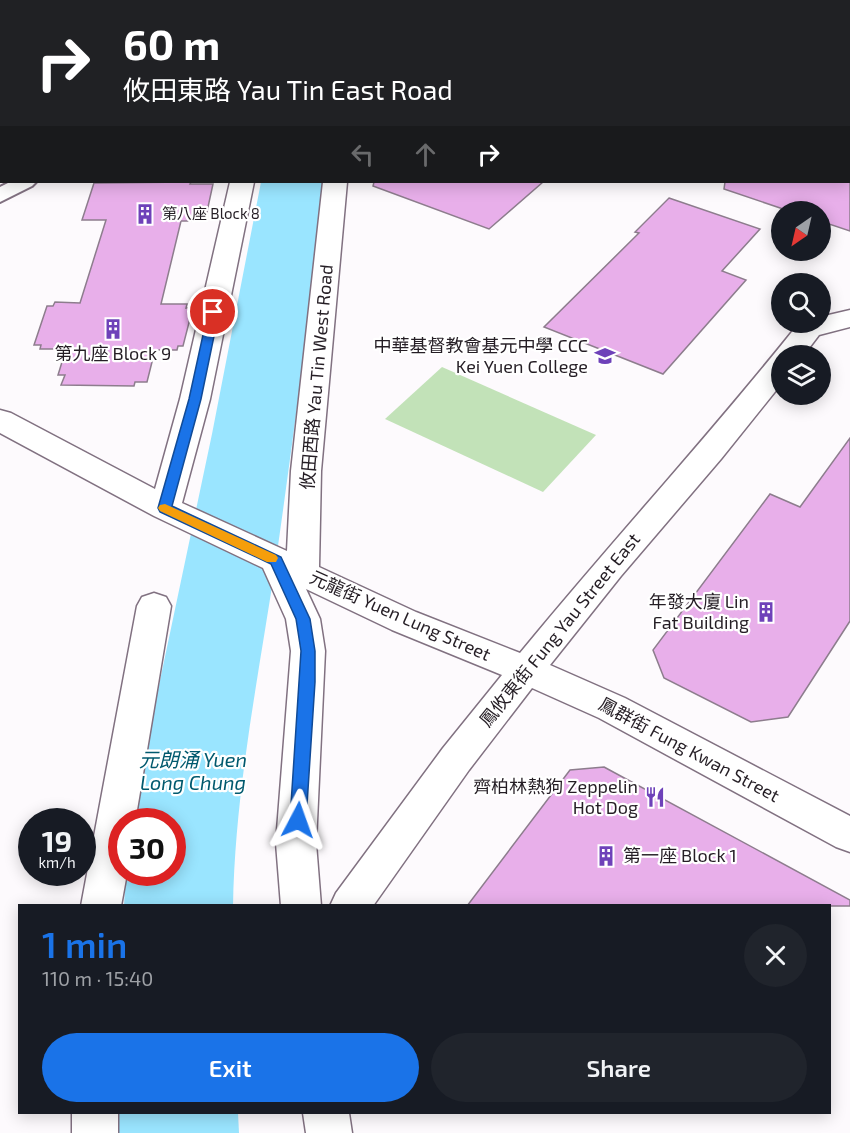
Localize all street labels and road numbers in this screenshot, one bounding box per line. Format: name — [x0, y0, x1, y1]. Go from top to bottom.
street label: 攸田西路 Yau Tin West Road — [295, 263, 337, 490]
street label: 鳳攸東街 Fung Yau Street East — [474, 528, 644, 731]
street label: 元龍街 Yuen Lung Street — [307, 565, 494, 665]
street label: 鳳群街 Fung Kwan Street — [595, 692, 784, 806]

